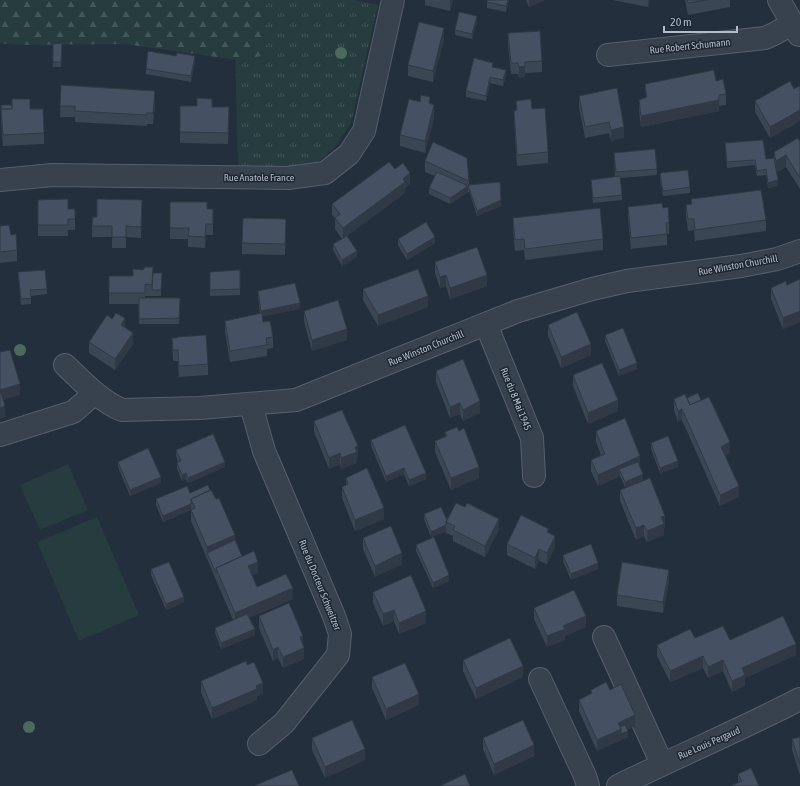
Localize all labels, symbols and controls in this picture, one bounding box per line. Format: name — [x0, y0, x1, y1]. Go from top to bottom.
scale bar — [664, 8, 737, 34]
text: 20 m — [670, 15, 692, 29]
street label: Rue Robert Schumann — [649, 36, 731, 56]
street label: Rue Anatole France — [224, 172, 295, 183]
street label: Rue Winston Churchill — [697, 253, 779, 277]
street label: Rue Winston Churchill — [387, 328, 466, 368]
street label: Rue du 8 Mai 1945 — [498, 366, 534, 432]
street label: Rue du Docteur Schweitzer — [297, 538, 344, 633]
street label: Rue Louis Pergaud — [676, 724, 742, 762]

